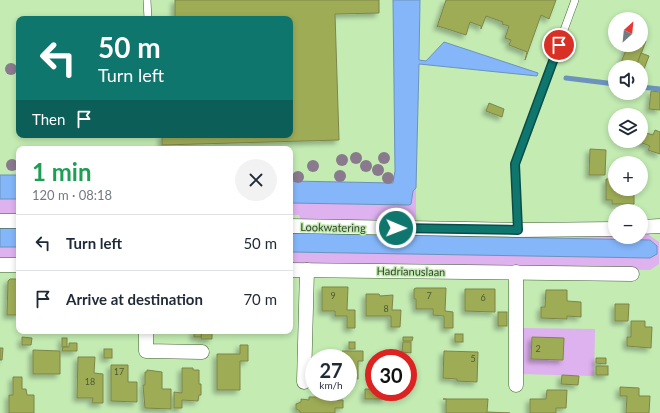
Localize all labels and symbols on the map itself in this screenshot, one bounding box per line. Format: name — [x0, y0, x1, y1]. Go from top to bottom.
north arrow — [608, 12, 648, 52]
pin — [542, 28, 576, 62]
position arrow — [375, 207, 417, 249]
street label: Lookwatering — [300, 220, 366, 234]
street label: Hadrianuslaan — [377, 264, 445, 278]
house number: 9 — [330, 290, 336, 301]
house number: 7 — [426, 290, 432, 301]
house number: 6 — [480, 292, 486, 303]
house number: 8 — [383, 303, 389, 314]
house number: 2 — [535, 343, 541, 354]
speed limit sign: 30 — [365, 349, 417, 401]
house number: 5 — [470, 353, 476, 364]
house number: 17 — [114, 366, 124, 377]
house number: 18 — [85, 376, 95, 387]

